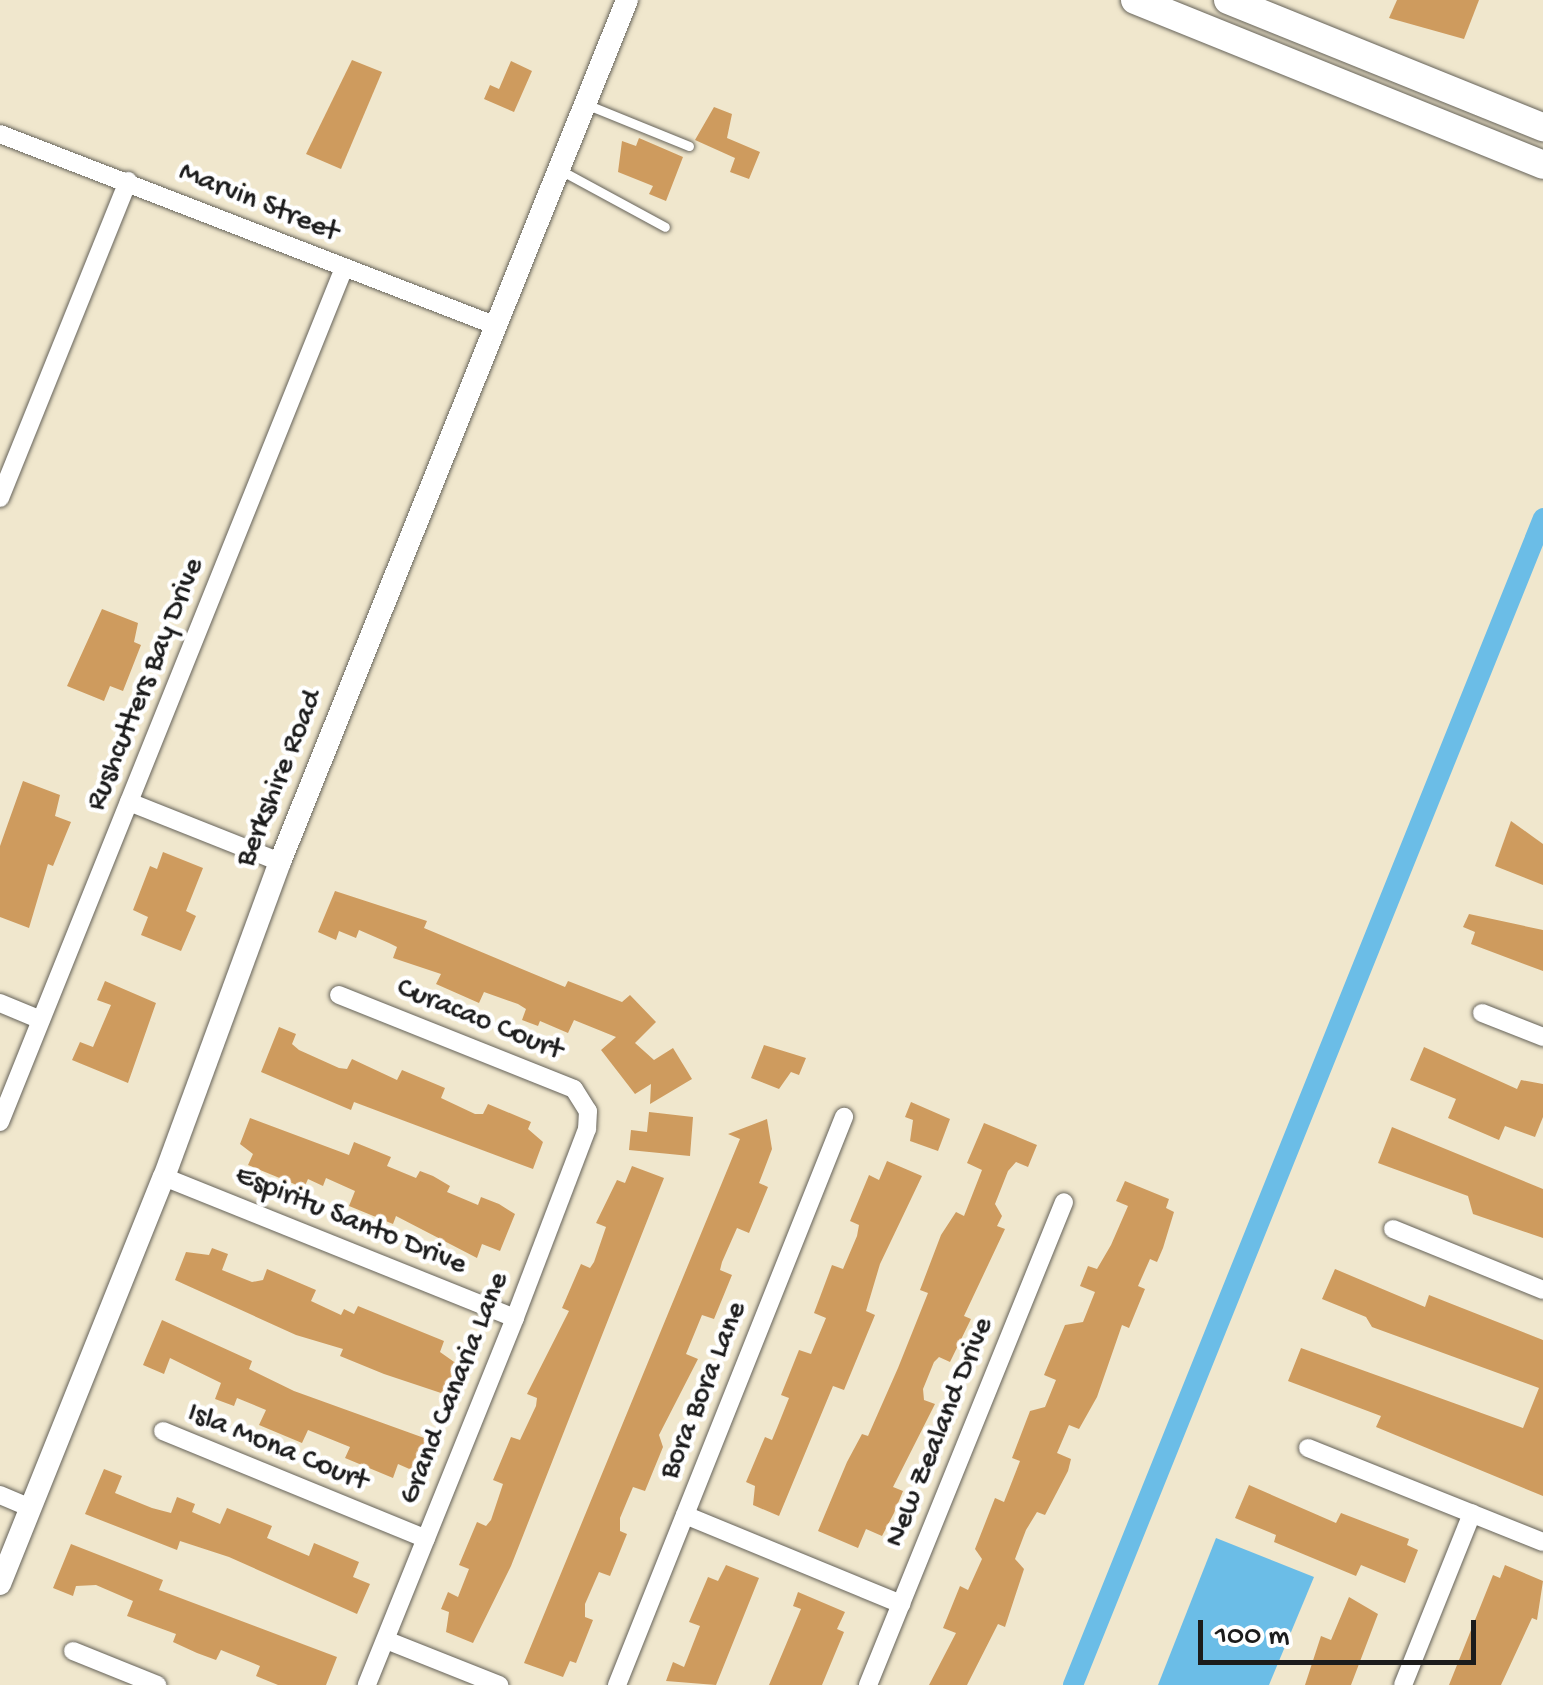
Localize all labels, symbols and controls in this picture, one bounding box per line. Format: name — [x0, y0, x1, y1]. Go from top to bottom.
street label: Marvin Street — [173, 156, 343, 252]
street label: Rushcutters Bay Drive — [80, 553, 214, 817]
street label: Berkshire Road — [229, 685, 333, 873]
street label: Curacao Court — [391, 971, 567, 1071]
street label: Espiritu Santo Drive — [229, 1159, 471, 1285]
street label: Grand Canaria Lane — [393, 1268, 519, 1510]
street label: Bora Bora Lane — [653, 1297, 757, 1485]
street label: New Zealand Drive — [879, 1313, 1003, 1553]
street label: Isla Mona Court — [181, 1396, 373, 1502]
scale bar — [1203, 1600, 1480, 1662]
text: 100 m — [1215, 1620, 1290, 1655]

